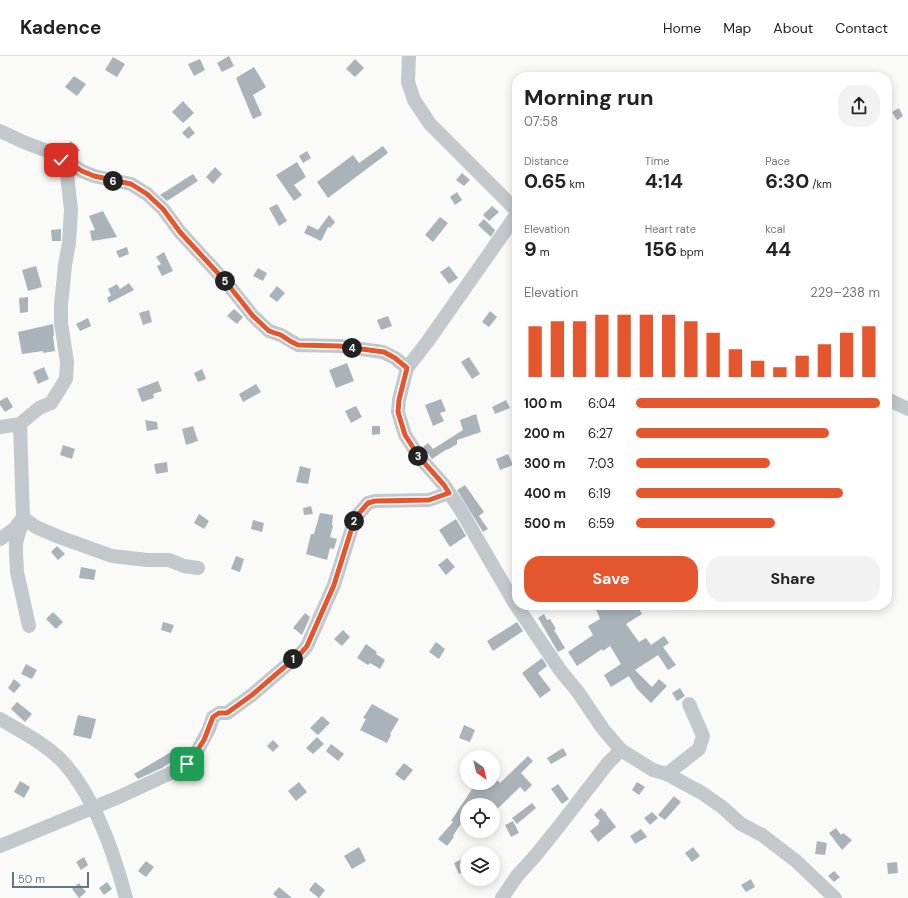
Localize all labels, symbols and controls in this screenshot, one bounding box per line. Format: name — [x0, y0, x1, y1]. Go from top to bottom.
text: Kadence — [20, 15, 101, 40]
text: Home — [663, 19, 701, 37]
text: Map — [723, 19, 751, 37]
text: About — [773, 19, 813, 37]
text: Contact — [835, 19, 888, 37]
text: Morning run — [524, 83, 654, 112]
button: share — [838, 85, 880, 127]
text: 07:58 — [524, 113, 558, 130]
pin — [44, 143, 78, 177]
icon: check — [50, 149, 72, 171]
text: Distance — [524, 154, 569, 168]
text: Time — [645, 154, 670, 168]
text: Pace — [765, 154, 790, 168]
text: 0.65 — [524, 168, 566, 194]
text: 4:14 — [645, 168, 683, 194]
text: 6:30 — [765, 168, 809, 194]
pin: 6 — [103, 171, 123, 191]
text: 6 — [110, 174, 116, 188]
text: km — [566, 177, 585, 191]
text: /km — [809, 177, 832, 191]
text: Elevation — [524, 222, 570, 236]
text: Heart rate — [645, 222, 696, 236]
text: kcal — [765, 222, 785, 236]
text: 9 — [524, 236, 537, 262]
text: 156 — [645, 236, 677, 262]
text: 44 — [765, 236, 791, 262]
text: m — [537, 245, 549, 259]
text: bpm — [677, 245, 704, 259]
pin: 5 — [215, 271, 235, 291]
text: 5 — [222, 274, 228, 288]
text: Elevation — [524, 284, 578, 301]
text: 229–238 m — [810, 284, 880, 301]
pin: 4 — [342, 338, 362, 358]
text: 4 — [348, 341, 356, 355]
text: 100 m — [524, 395, 562, 412]
text: 6:04 — [588, 395, 616, 412]
text: 200 m — [524, 425, 565, 442]
text: 6:27 — [588, 425, 613, 442]
pin: 3 — [408, 446, 428, 466]
text: 3 — [415, 449, 421, 463]
text: 300 m — [524, 455, 565, 472]
text: 7:03 — [588, 455, 614, 472]
text: 400 m — [524, 485, 566, 502]
text: 6:19 — [588, 485, 611, 502]
pin: 2 — [344, 511, 364, 531]
text: 2 — [351, 514, 357, 528]
text: 500 m — [524, 515, 566, 532]
text: 6:59 — [588, 515, 615, 532]
button: Save — [524, 556, 698, 602]
button: Share — [706, 556, 880, 602]
pin: 1 — [283, 649, 303, 669]
text: 1 — [291, 652, 295, 666]
pin — [170, 747, 204, 781]
north arrow — [460, 750, 500, 790]
map controls — [460, 750, 500, 886]
icon: arrive — [176, 753, 198, 775]
button: locate — [460, 798, 500, 838]
button: layers — [460, 846, 500, 886]
scale bar — [12, 870, 89, 889]
text: 50 m — [18, 872, 45, 886]

